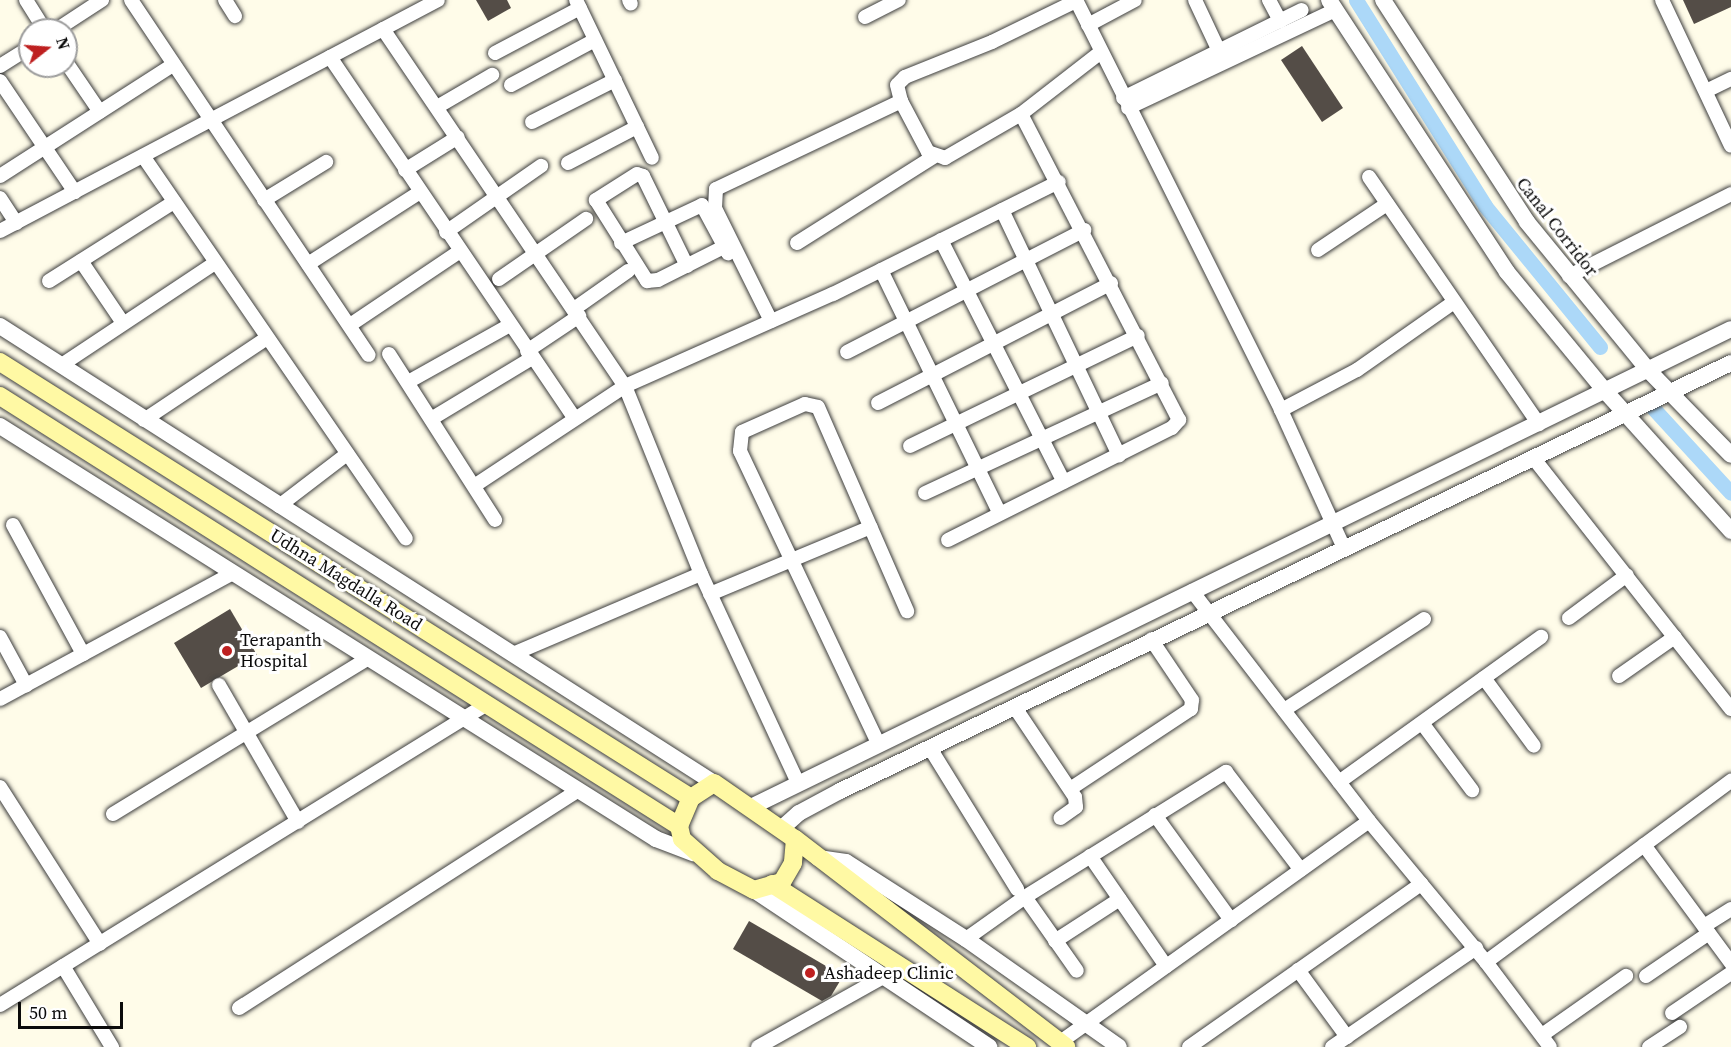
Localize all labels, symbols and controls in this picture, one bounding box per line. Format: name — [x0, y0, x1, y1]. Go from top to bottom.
north arrow — [18, 18, 78, 78]
text: N — [51, 35, 76, 52]
street label: Canal Corridor — [1512, 173, 1602, 281]
street label: Udhna Magdalla Road — [266, 524, 426, 636]
place label: Terapanth Hospital — [240, 630, 322, 672]
marker: Terapanth Hospital — [218, 642, 236, 660]
place label: Ashadeep Clinic — [824, 962, 954, 984]
marker: Ashadeep Clinic — [801, 964, 819, 982]
scale bar — [21, 990, 126, 1028]
text: 50 m — [29, 1000, 67, 1025]

